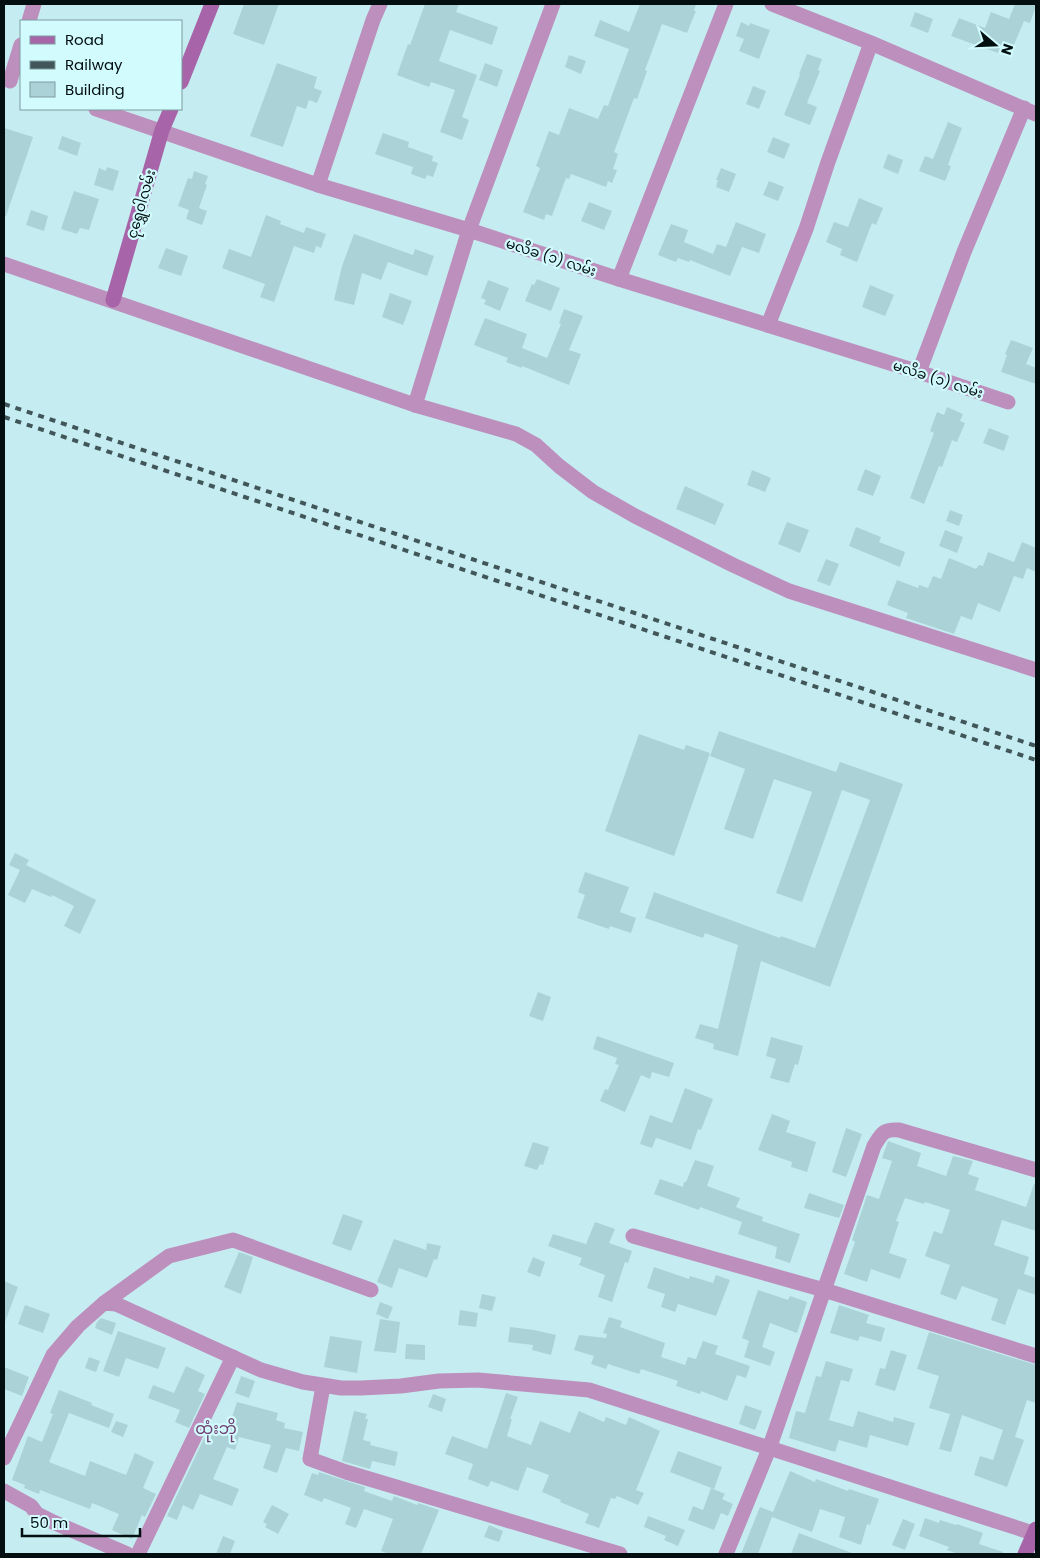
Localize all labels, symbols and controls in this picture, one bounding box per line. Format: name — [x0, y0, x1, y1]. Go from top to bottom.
legend — [20, 20, 182, 110]
north arrow — [970, 20, 1020, 70]
text: Road — [65, 29, 104, 50]
text: N — [996, 41, 1018, 57]
text: Railway — [65, 54, 123, 75]
text: Building — [65, 79, 125, 100]
street label: ငုရွှေဝါလမ်း — [122, 167, 162, 241]
street label: မလိခ (၁) လမ်း — [503, 233, 599, 281]
street label: မလိခ (၁) လမ်း — [890, 355, 986, 403]
district label: ထုံးဘို — [195, 1417, 237, 1443]
scale bar — [22, 1506, 140, 1538]
text: 50 m — [30, 1512, 68, 1533]

